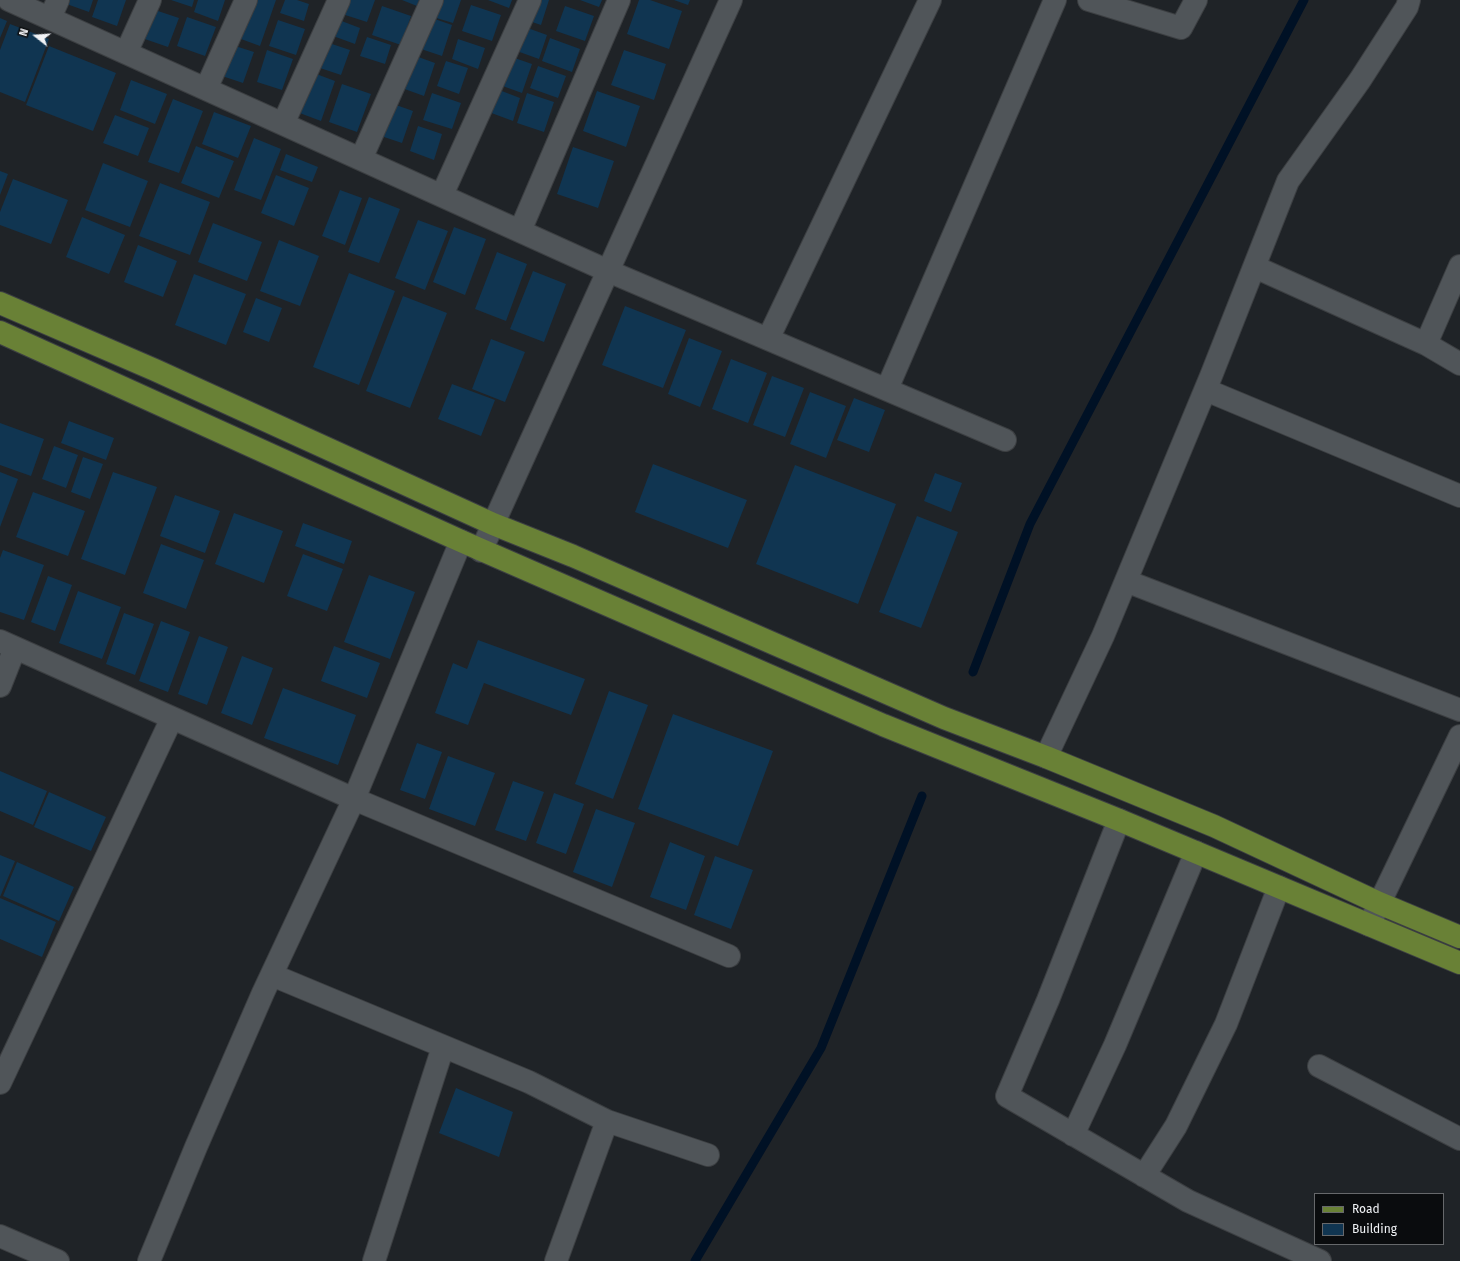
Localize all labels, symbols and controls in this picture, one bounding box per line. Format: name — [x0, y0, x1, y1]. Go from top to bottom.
north arrow — [16, 16, 56, 56]
text: N — [17, 27, 31, 38]
legend — [1314, 1193, 1444, 1245]
text: Road — [1352, 1202, 1380, 1216]
text: Building — [1352, 1222, 1397, 1236]

